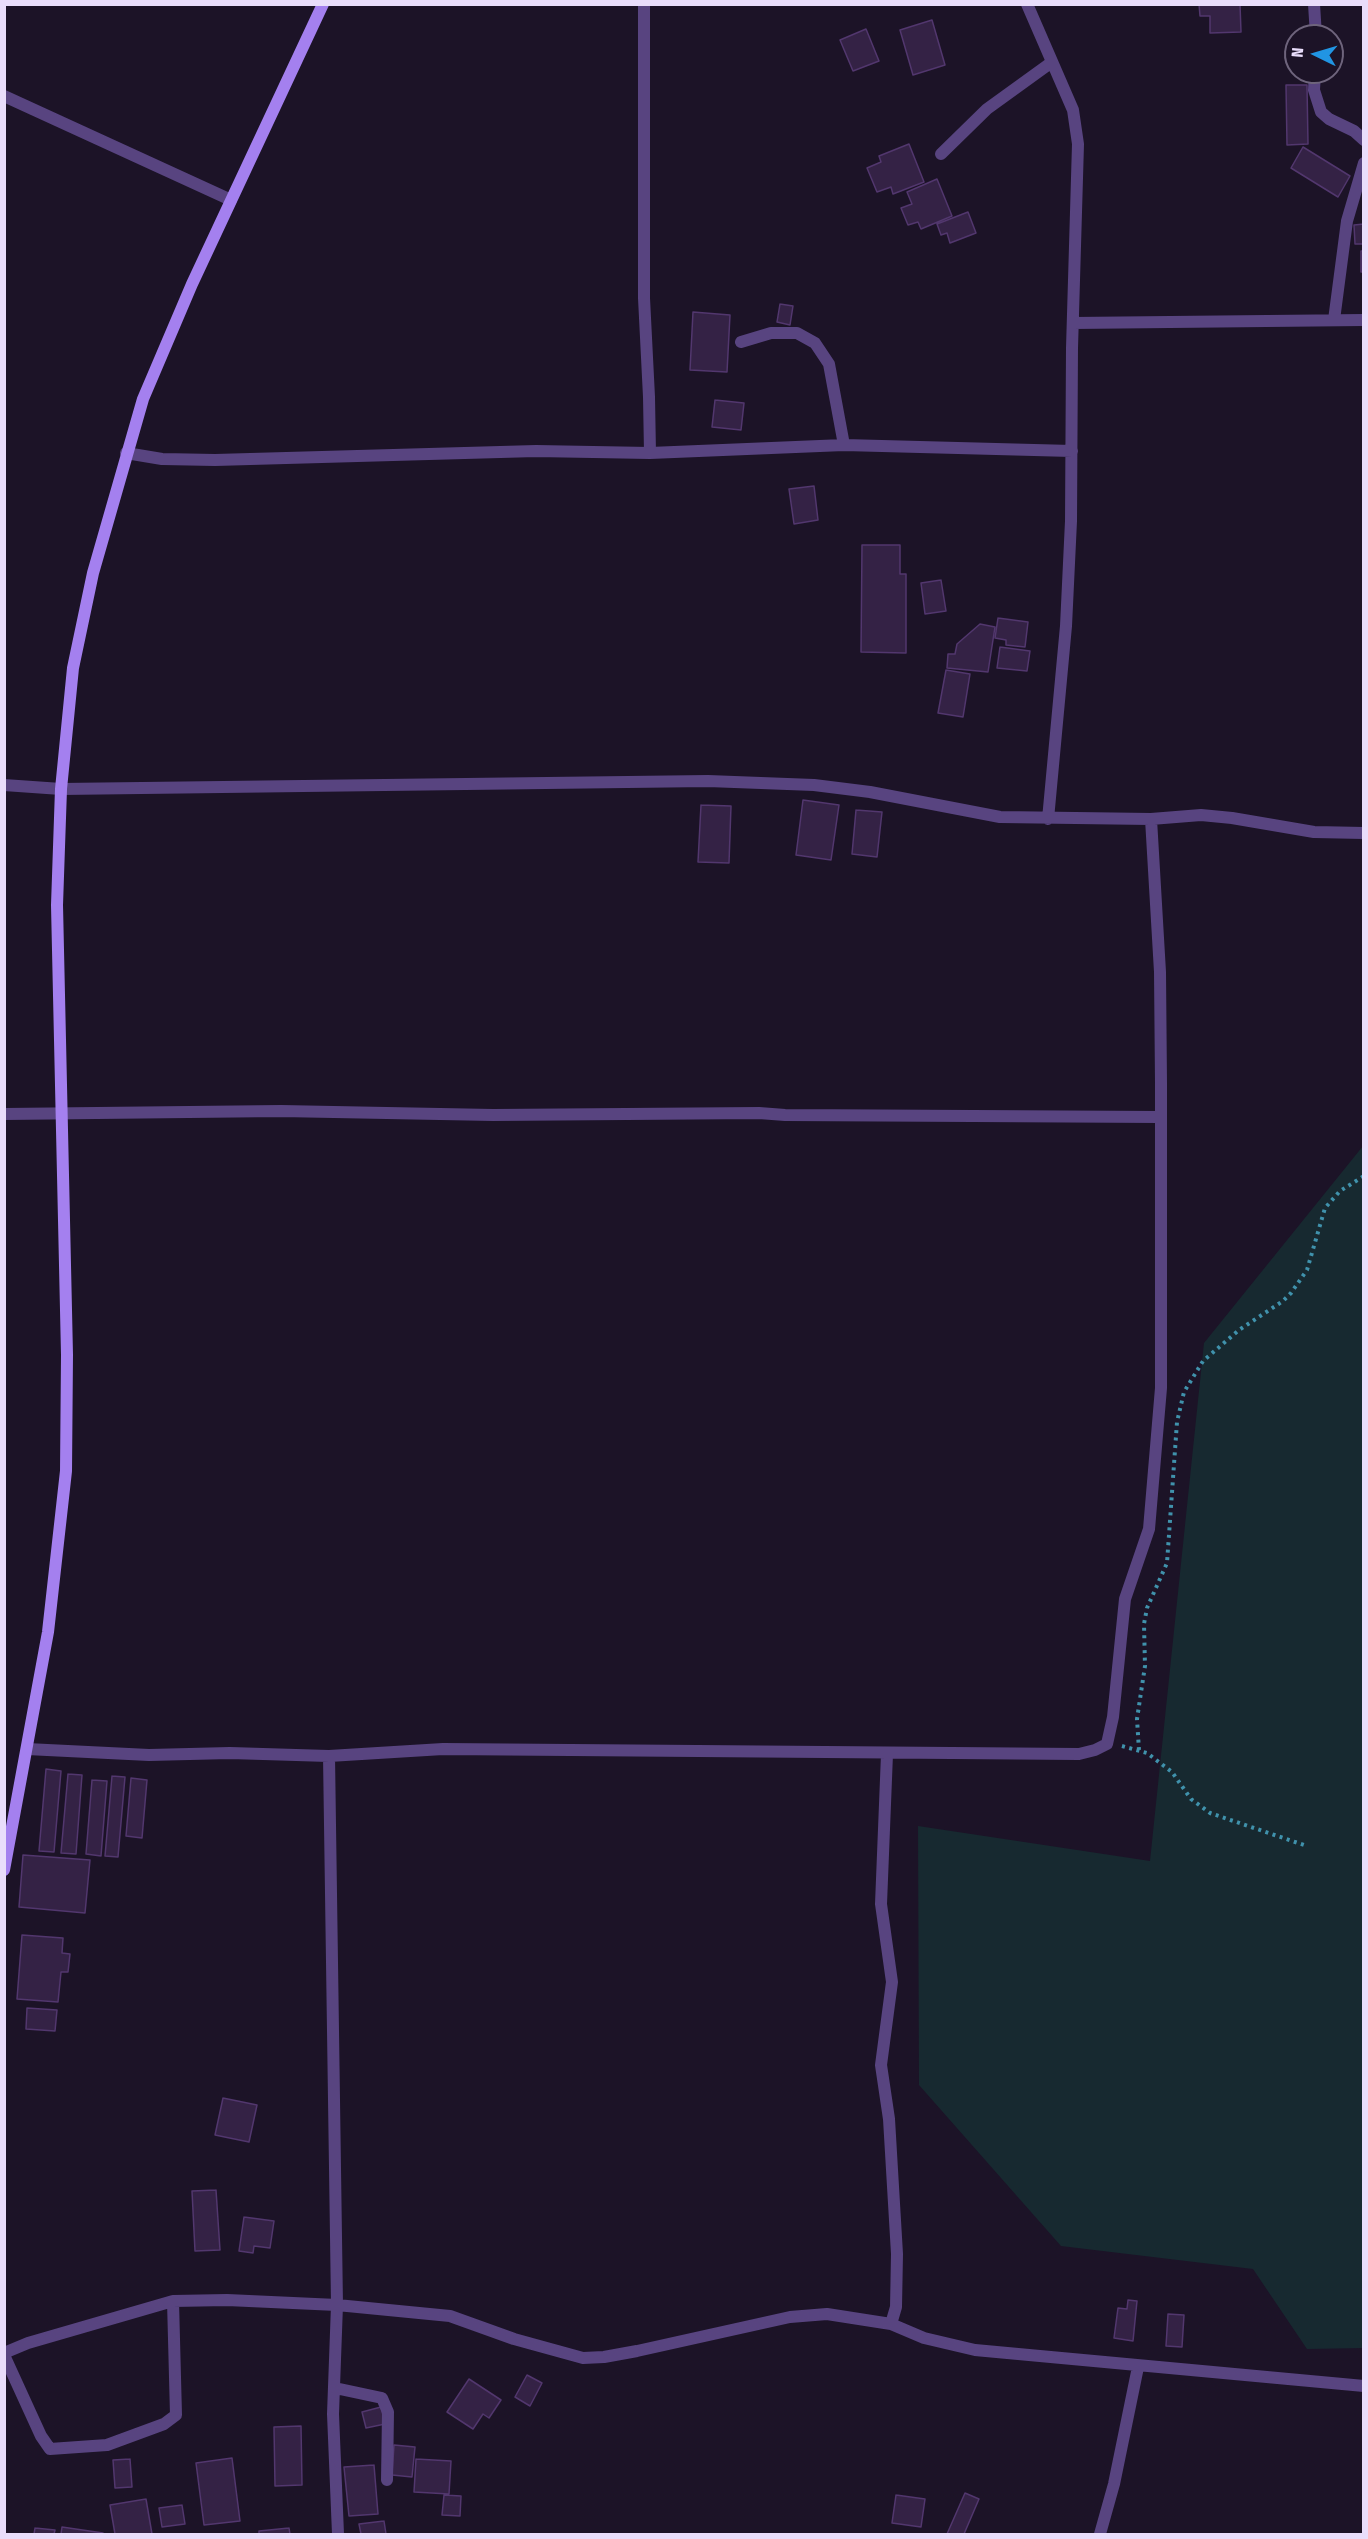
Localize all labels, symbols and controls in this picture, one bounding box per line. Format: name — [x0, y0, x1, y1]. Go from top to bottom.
north arrow — [1284, 24, 1344, 84]
text: N — [1288, 47, 1307, 58]

